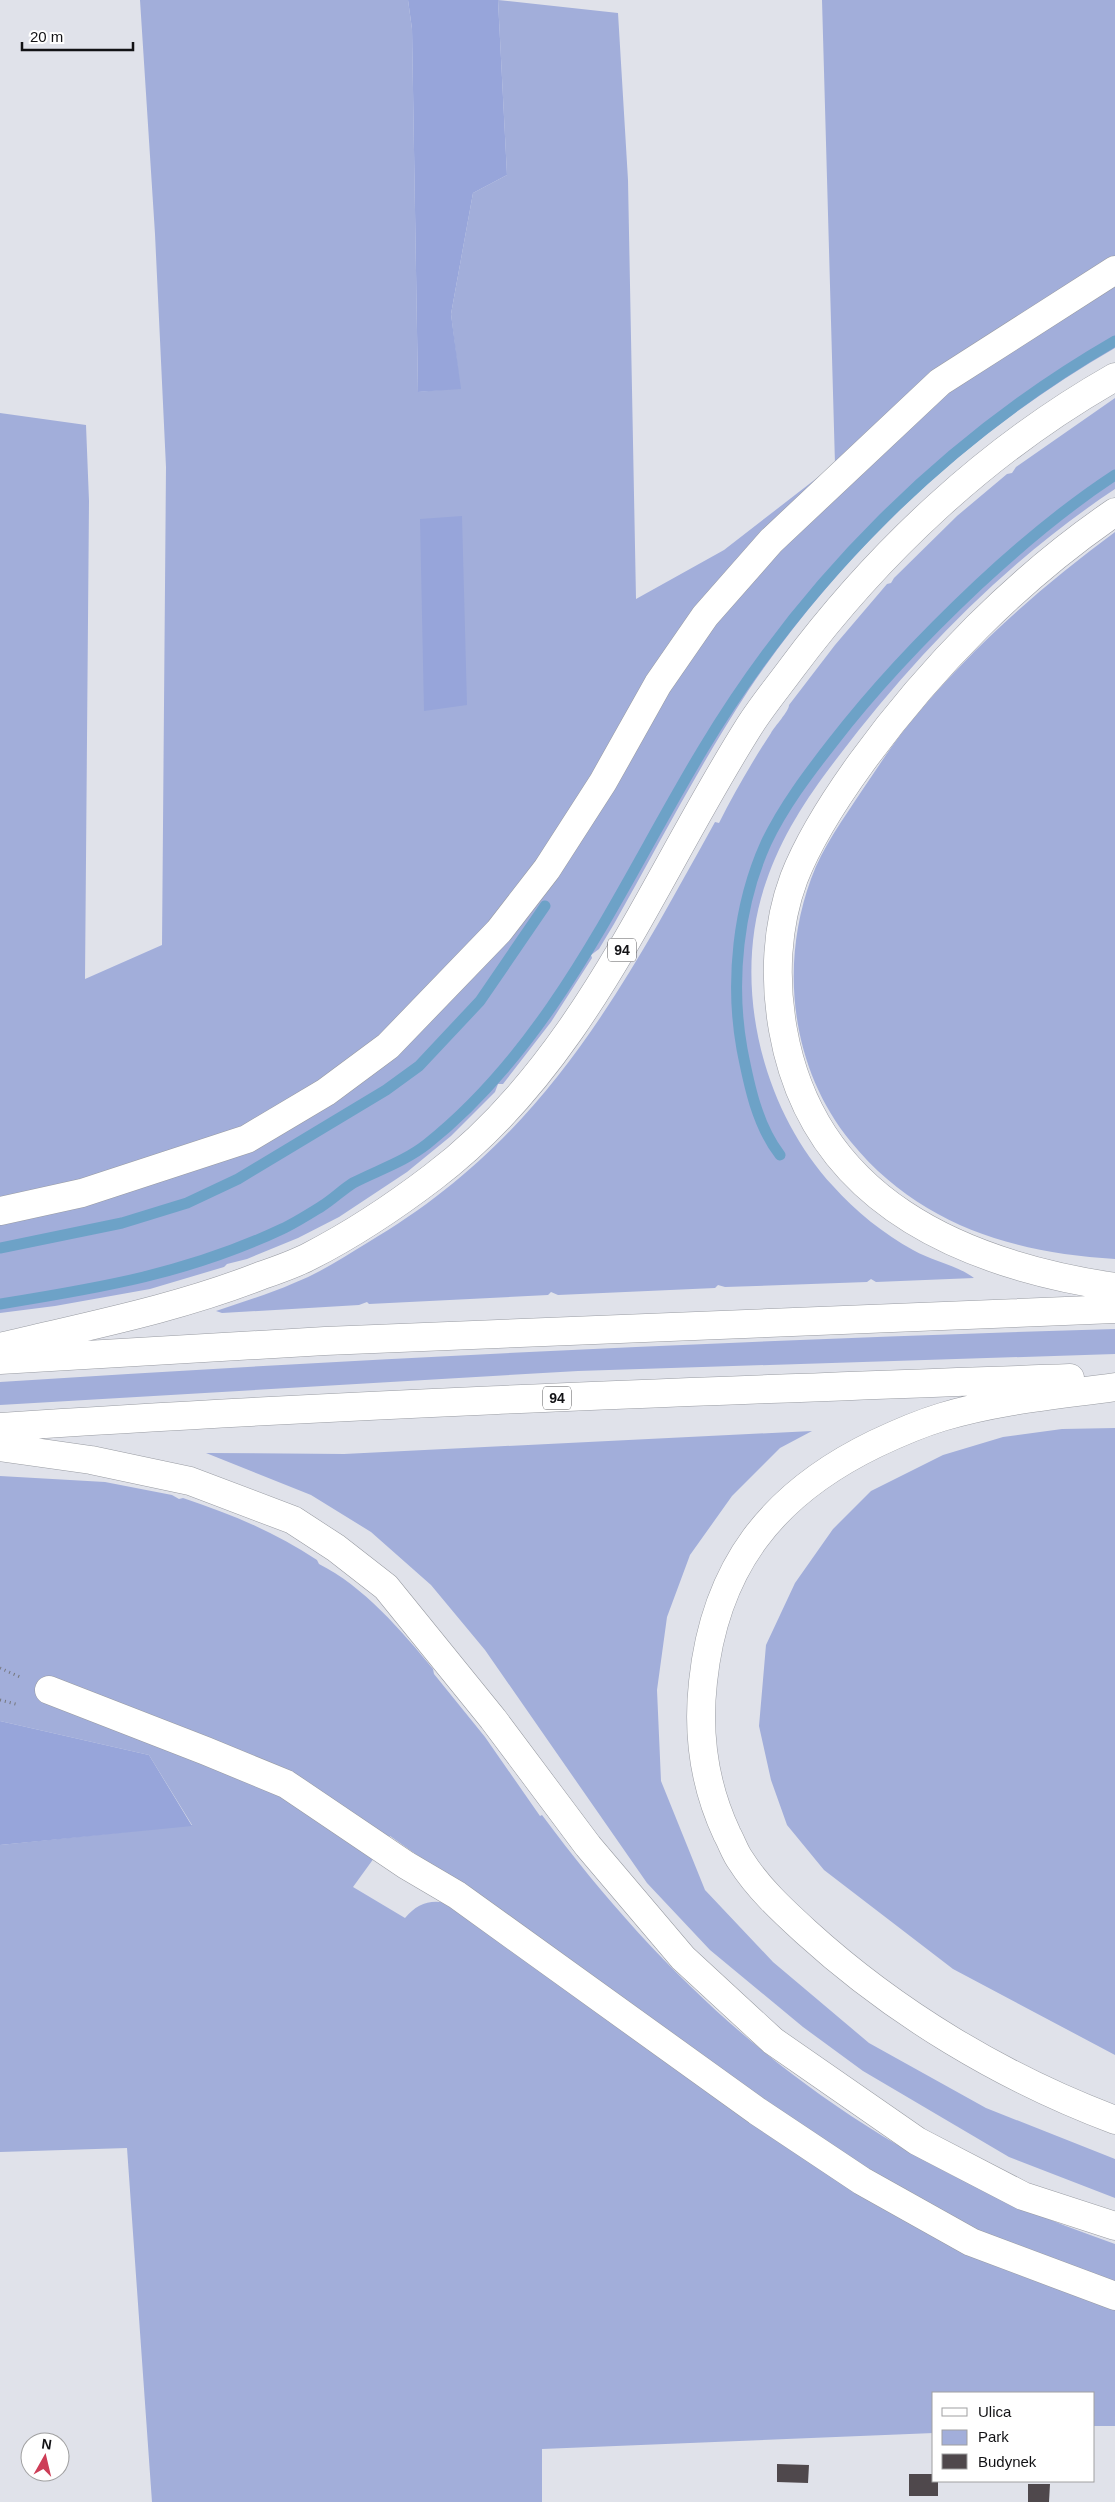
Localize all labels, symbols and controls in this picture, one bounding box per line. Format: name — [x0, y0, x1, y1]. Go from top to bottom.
scale bar — [22, 20, 134, 52]
text: 20 m — [30, 28, 63, 45]
road number: 94 — [608, 938, 636, 962]
road number: 94 — [543, 1386, 571, 1410]
legend — [932, 2392, 1095, 2482]
text: Ulica — [978, 2403, 1012, 2420]
text: Park — [978, 2428, 1009, 2445]
north arrow — [20, 2432, 70, 2482]
text: N — [41, 2435, 53, 2453]
text: Budynek — [978, 2453, 1037, 2470]

